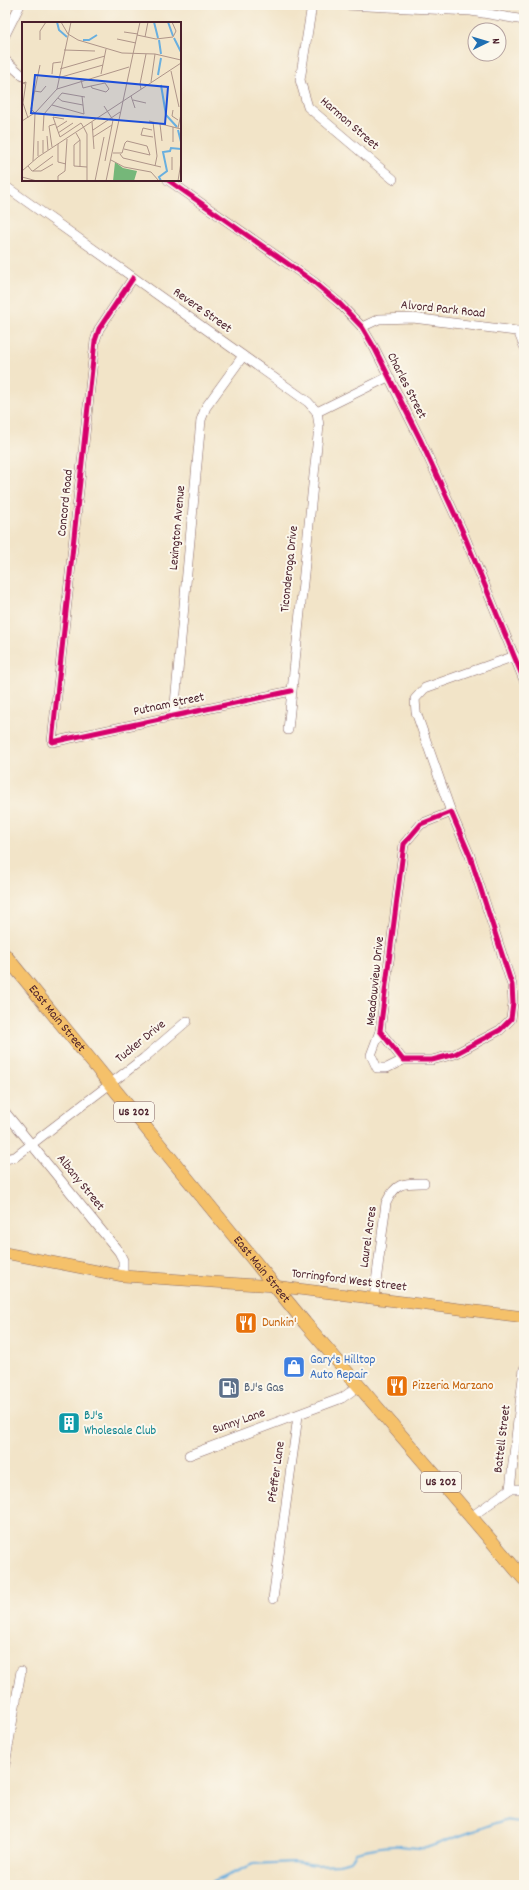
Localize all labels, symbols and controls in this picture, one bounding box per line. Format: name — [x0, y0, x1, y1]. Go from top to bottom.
inset map — [22, 22, 181, 181]
north arrow — [467, 22, 507, 62]
text: N — [487, 38, 503, 45]
street label: Harmon Street — [315, 93, 383, 155]
street label: Revere Street — [169, 284, 236, 338]
street label: Alvord Park Road — [400, 296, 486, 324]
street label: Charles Street — [381, 350, 431, 423]
street label: Concord Road — [53, 468, 79, 538]
street label: Lexington Avenue — [165, 485, 191, 571]
street label: Ticonderoga Drive — [276, 525, 304, 613]
street label: Putnam Street — [132, 688, 206, 722]
street label: Meadowview Drive — [362, 935, 390, 1027]
street label: East Main Street — [24, 981, 90, 1057]
street label: Tucker Drive — [112, 1016, 170, 1068]
road number: US 202 — [114, 1102, 154, 1122]
street label: Albany Street — [51, 1151, 109, 1215]
street label: Laurel Acres — [355, 1205, 383, 1269]
street label: East Main Street — [228, 1232, 295, 1308]
street label: Torringford West Street — [290, 1265, 408, 1298]
restaurant icon: Dunkin' — [233, 1310, 259, 1336]
place label: Dunkin' — [262, 1314, 297, 1333]
place label: Gary's Hilltop Auto Repair — [310, 1351, 376, 1385]
shop icon: Gary's Hilltop Auto Repair — [281, 1354, 307, 1380]
restaurant icon: Pizzeria Marzano — [384, 1373, 410, 1399]
fuel station icon: BJ's Gas — [216, 1375, 242, 1401]
place label: Pizzeria Marzano — [412, 1377, 494, 1396]
place label: BJ's Gas — [244, 1379, 284, 1398]
street label: Sunny Lane — [210, 1404, 268, 1440]
street label: Battell Street — [489, 1404, 517, 1474]
place label: BJ's Wholesale Club — [84, 1407, 156, 1441]
building icon: BJ's Wholesale Club — [56, 1410, 82, 1436]
street label: Pfeffer Lane — [263, 1440, 291, 1504]
road number: US 202 — [421, 1472, 461, 1492]

